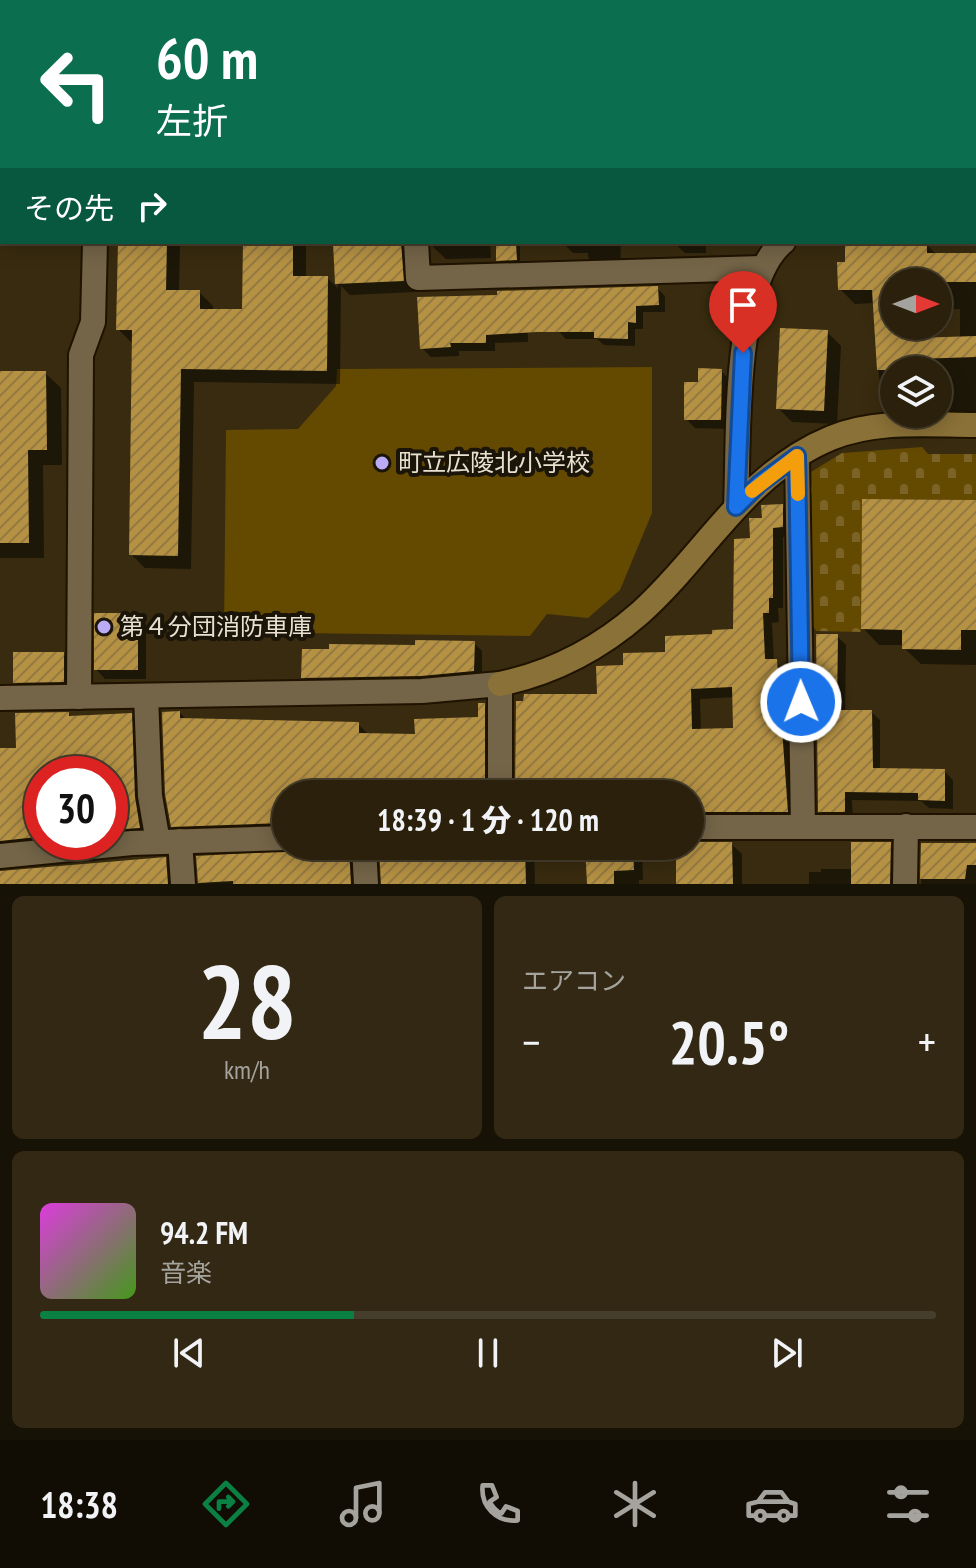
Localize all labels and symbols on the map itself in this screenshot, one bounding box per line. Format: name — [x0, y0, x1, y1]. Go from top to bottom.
north arrow — [880, 268, 952, 340]
pin — [709, 271, 777, 353]
place label: 町立広陵北小学校 — [398, 447, 590, 478]
marker: 町立広陵北小学校 — [373, 454, 391, 472]
place label: 第４分団消防車庫 — [120, 611, 312, 642]
marker: 第４分団消防車庫 — [95, 618, 113, 636]
position arrow — [759, 660, 843, 744]
speed limit sign: 30 — [24, 756, 128, 860]

